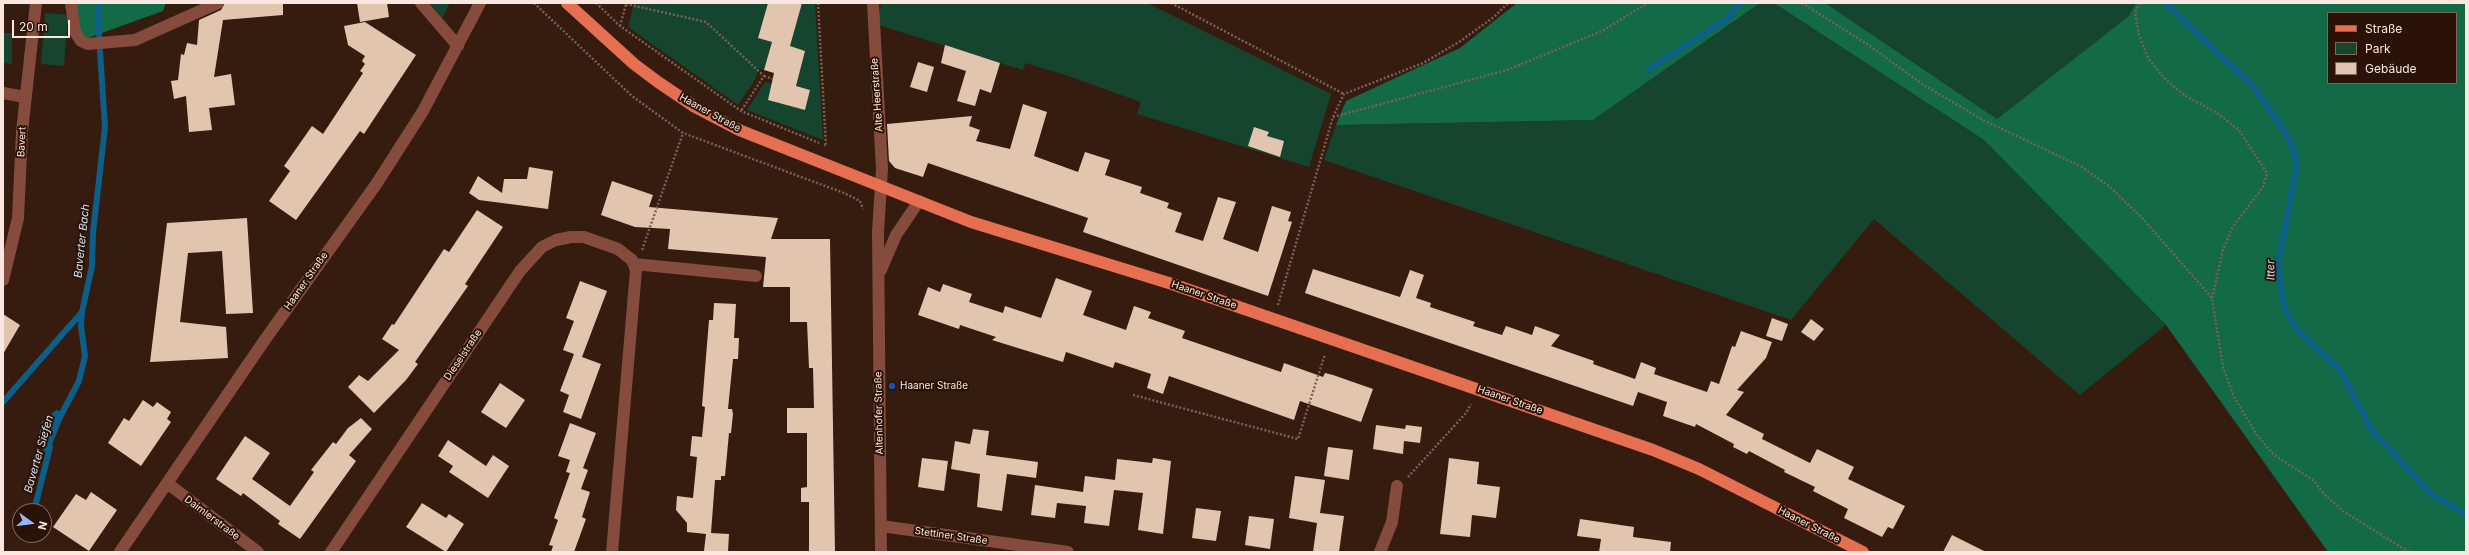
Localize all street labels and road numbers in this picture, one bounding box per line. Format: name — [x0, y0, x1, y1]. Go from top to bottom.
street label: Alte Heerstraße — [868, 58, 886, 132]
street label: Haaner Straße — [677, 91, 743, 135]
street label: Bavert — [15, 126, 29, 158]
street label: Haaner Straße — [282, 250, 330, 312]
street label: Haaner Straße — [1170, 278, 1238, 312]
street label: Dieselstraße — [442, 327, 484, 383]
street label: Altenhofer Straße — [872, 371, 886, 455]
street label: Haaner Straße — [1476, 383, 1544, 417]
street label: Daimlerstraße — [182, 493, 242, 543]
street label: Haaner Straße — [1776, 504, 1842, 546]
street label: Stettiner Straße — [914, 525, 988, 547]

